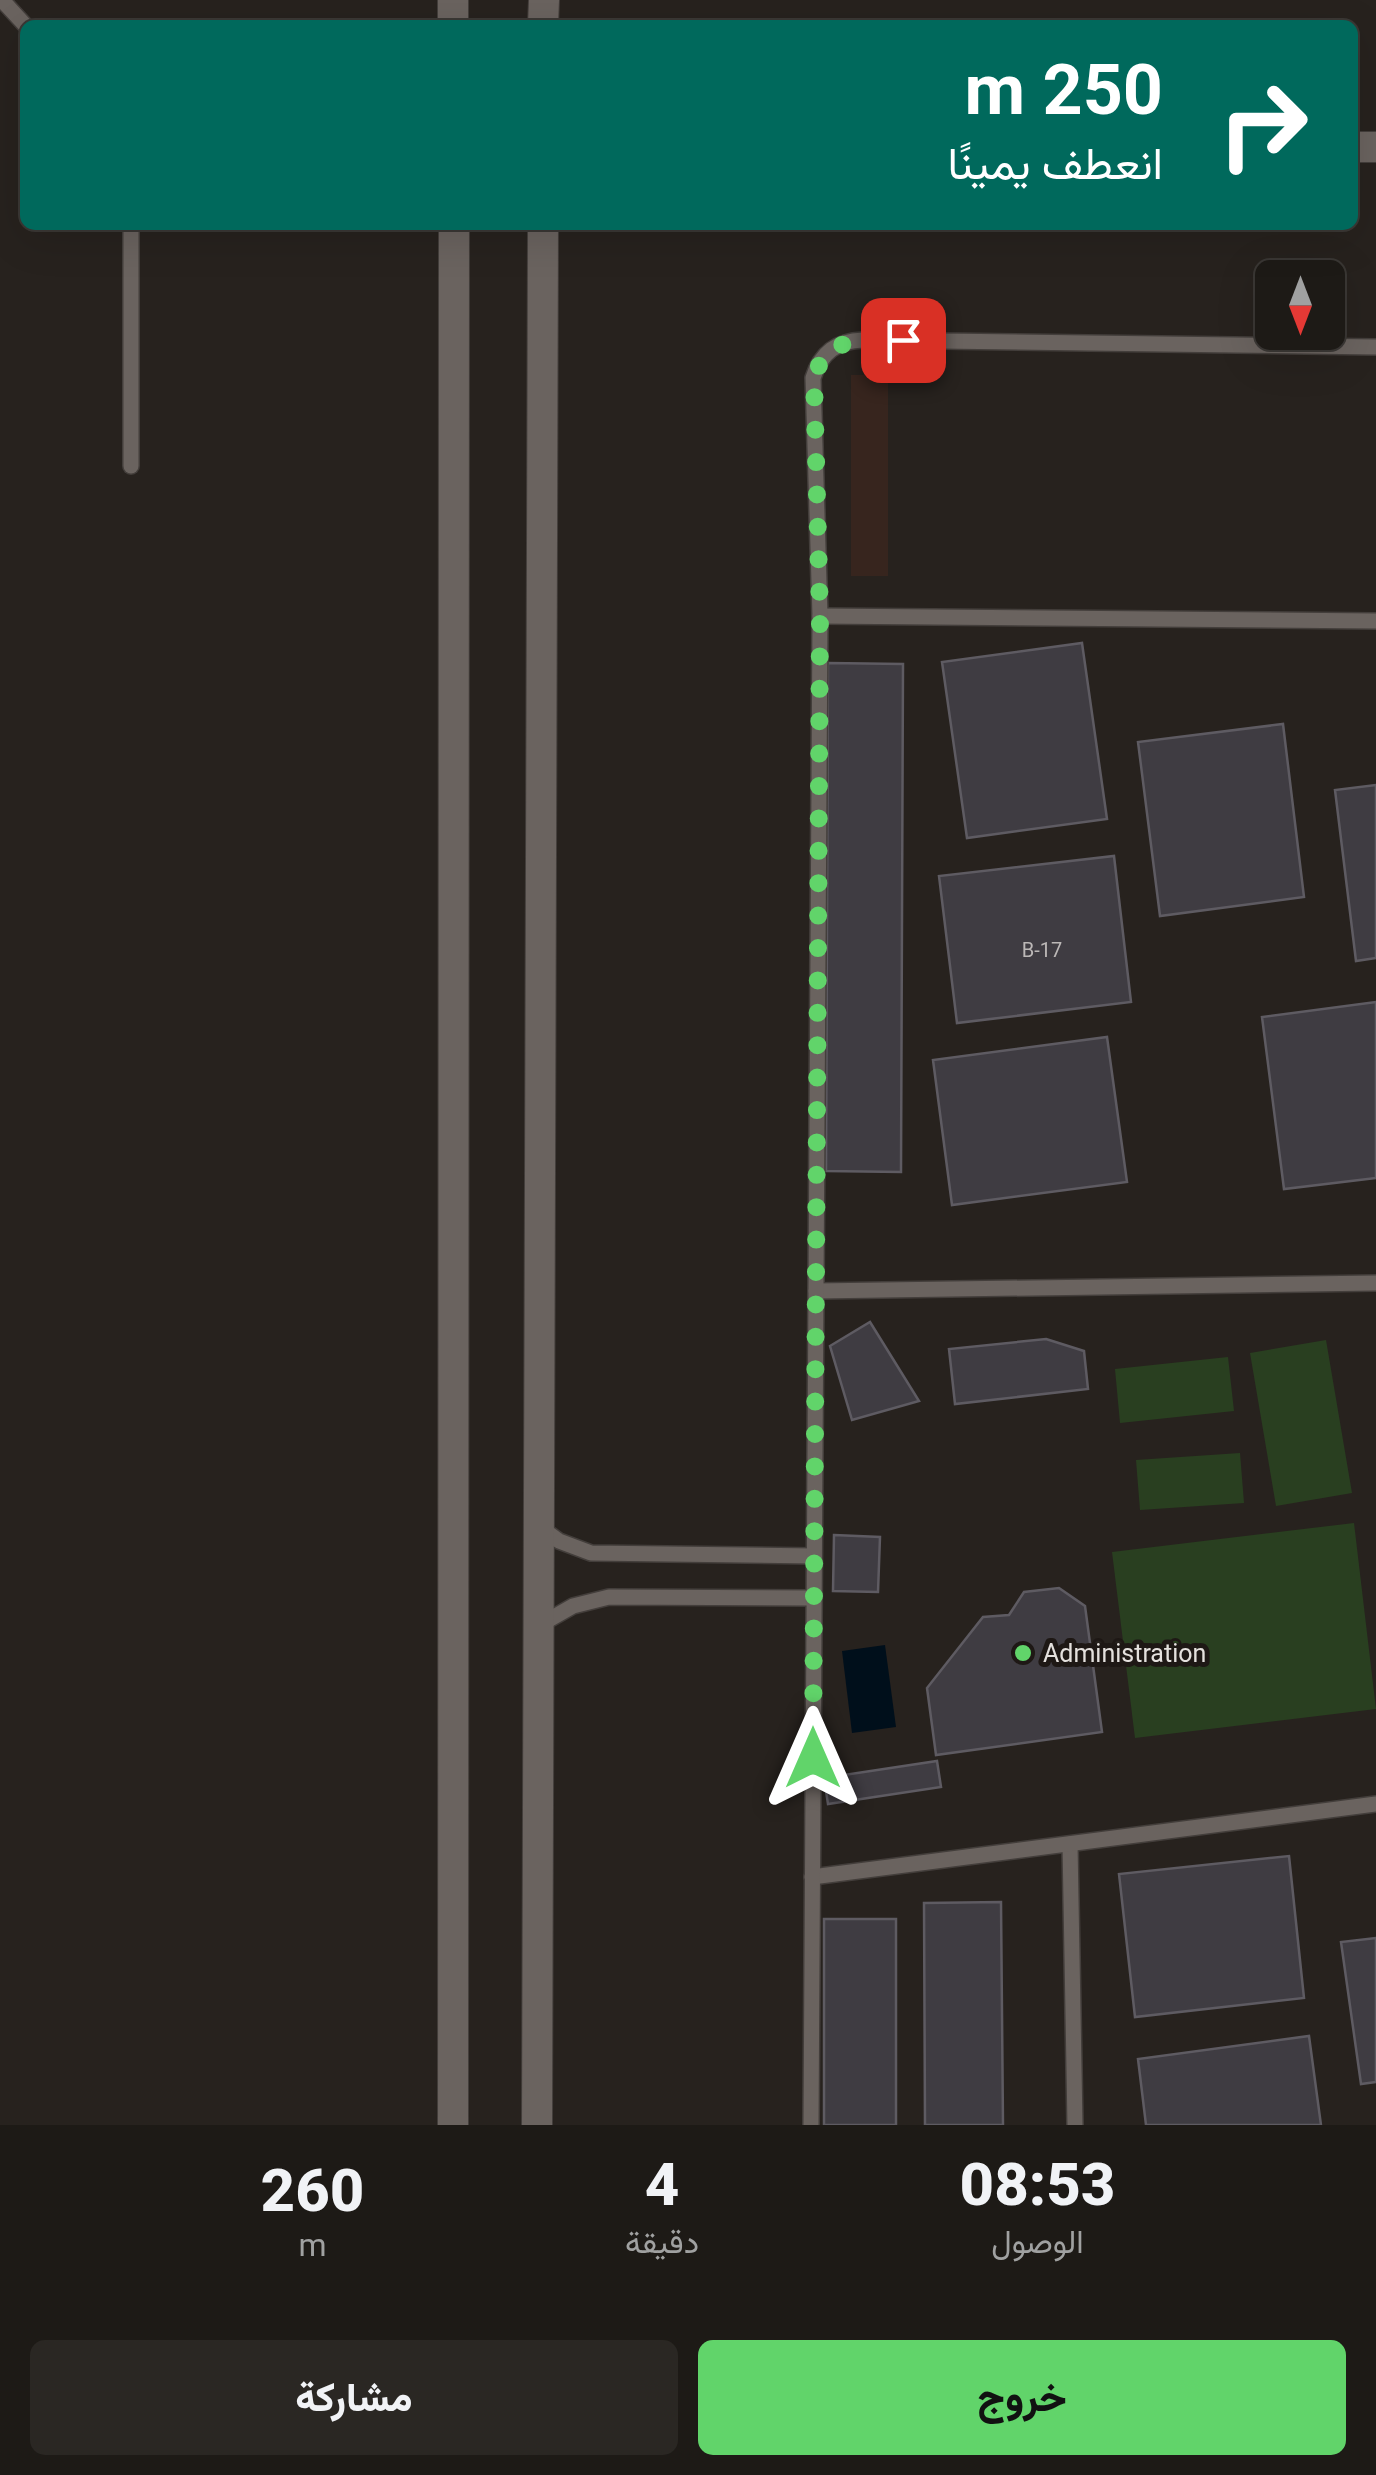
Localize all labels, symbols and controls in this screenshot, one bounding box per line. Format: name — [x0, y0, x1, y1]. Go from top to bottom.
text: 250 m — [964, 49, 1163, 131]
icon: right — [1198, 60, 1328, 190]
text: انعطف يمينًا — [948, 137, 1163, 190]
north arrow — [1255, 260, 1345, 350]
map controls — [1255, 260, 1345, 350]
pin — [861, 298, 946, 383]
icon: arrive — [876, 313, 931, 368]
house number: B-17 — [1022, 938, 1062, 962]
place label: Administration — [1043, 1639, 1206, 1668]
marker: Administration — [1012, 1642, 1034, 1664]
position arrow — [761, 1706, 865, 1810]
text: 4 — [645, 2149, 679, 2220]
text: 08:53 — [960, 2149, 1115, 2220]
text: 260 — [261, 2155, 364, 2226]
text: دقيقة — [625, 2223, 699, 2261]
text: الوصول — [991, 2223, 1084, 2261]
text: m — [298, 2226, 327, 2264]
button: مشاركة — [30, 2340, 678, 2455]
button: خروج — [698, 2340, 1346, 2455]

